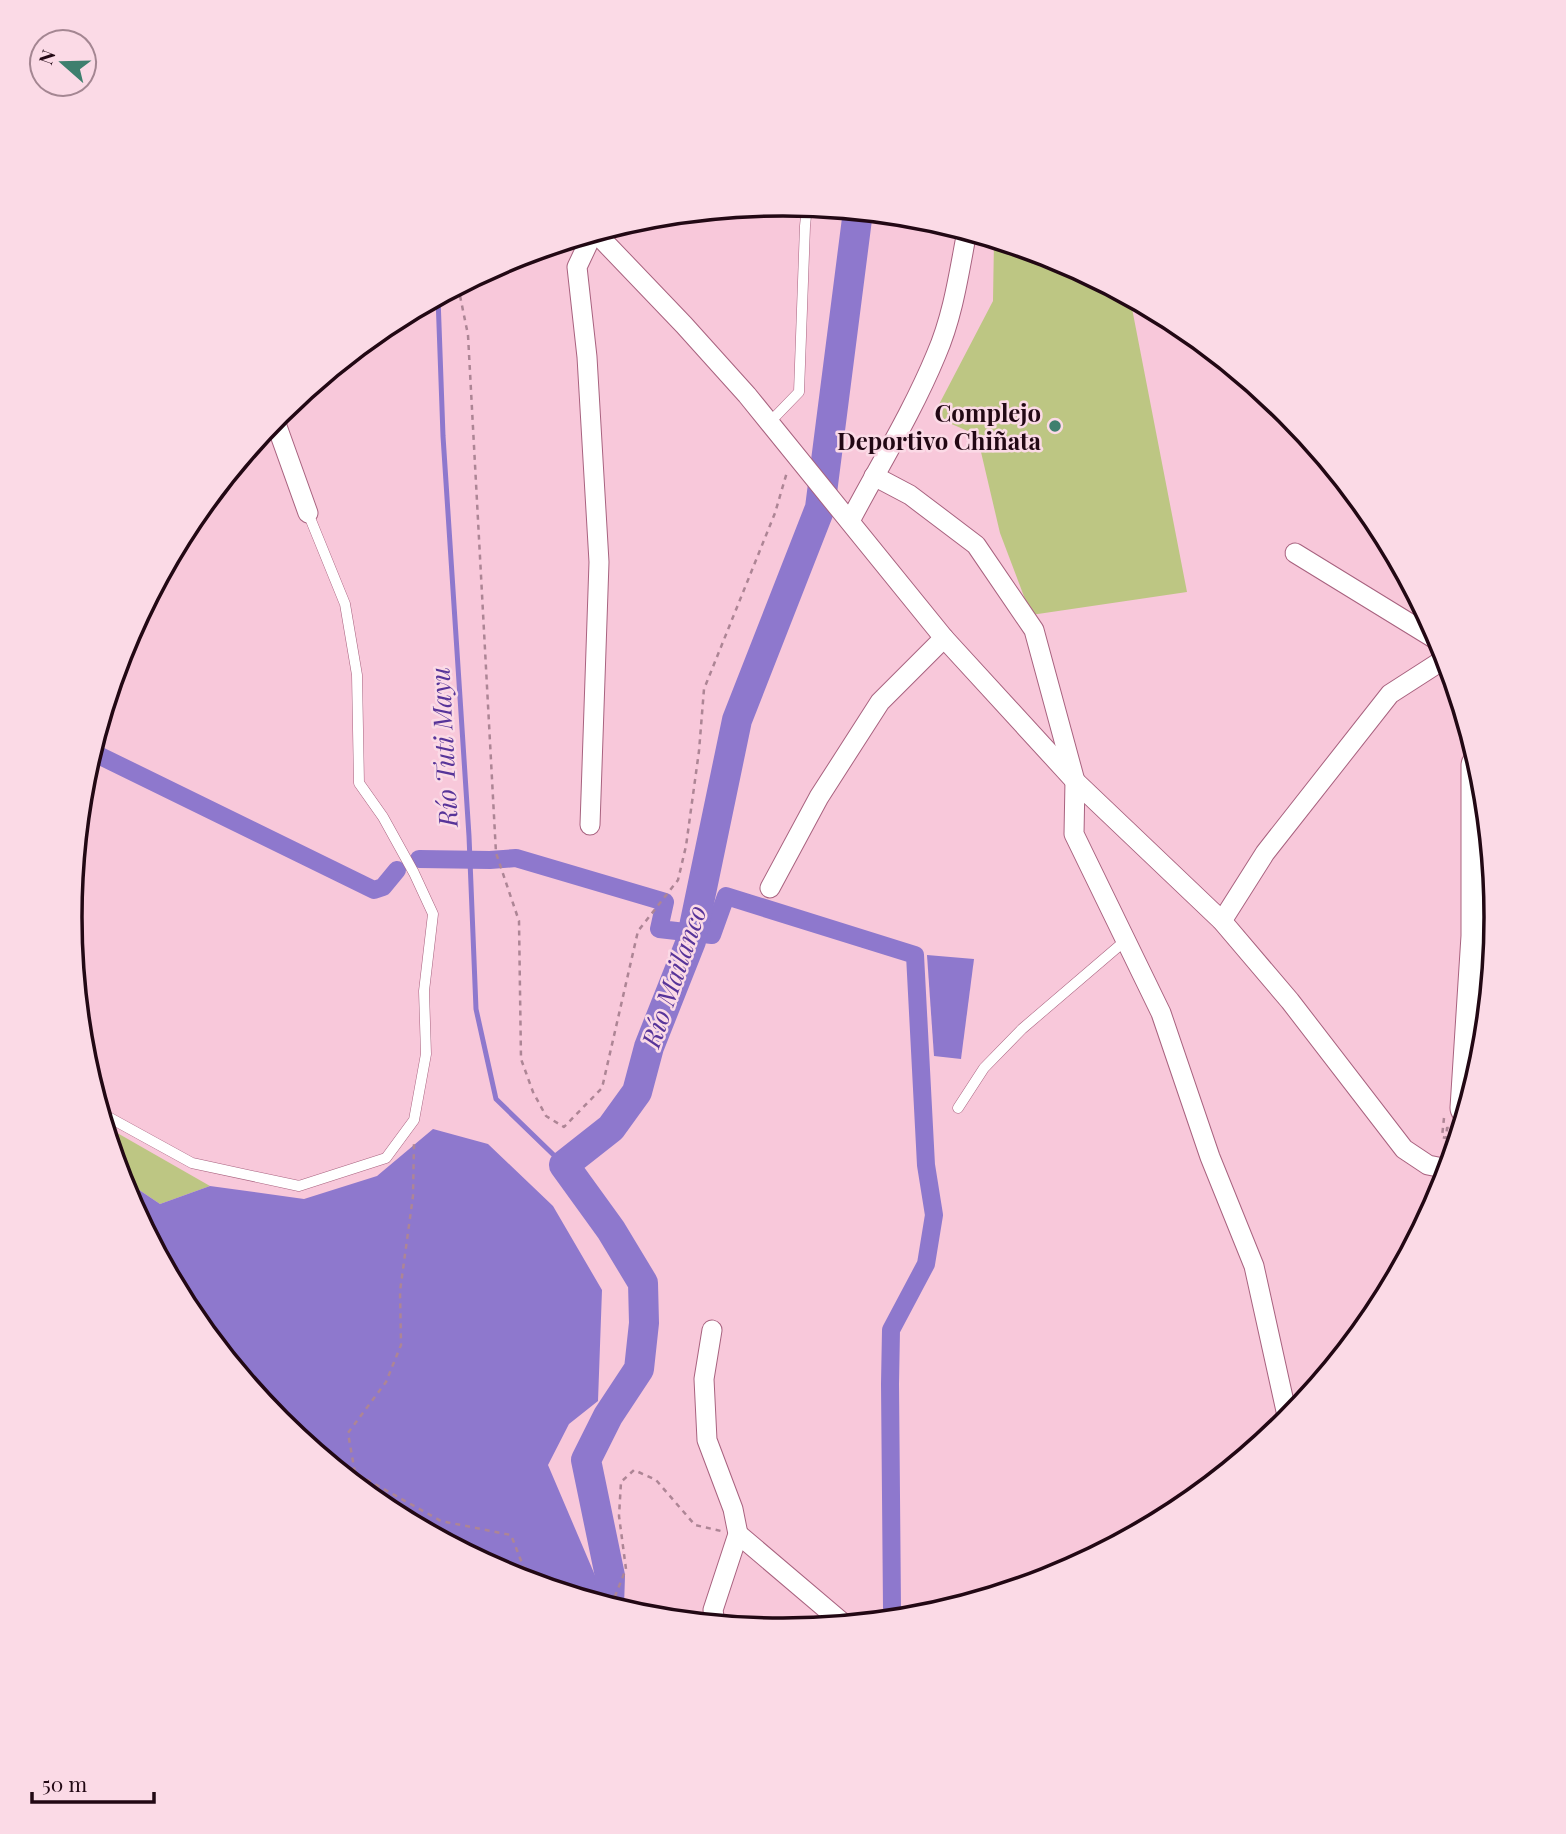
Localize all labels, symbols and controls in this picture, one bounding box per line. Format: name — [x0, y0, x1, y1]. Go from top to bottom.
north arrow — [28, 28, 98, 98]
text: N — [32, 46, 61, 68]
place label: Complejo Deportivo Chiñata — [837, 396, 1042, 456]
marker: Complejo Deportivo Chiñata — [1047, 418, 1063, 434]
water label: Río Tuti Mayu — [421, 666, 465, 829]
water label: Río Mailanco — [632, 900, 714, 1053]
scale bar — [32, 1760, 154, 1804]
text: 50 m — [42, 1769, 88, 1797]

